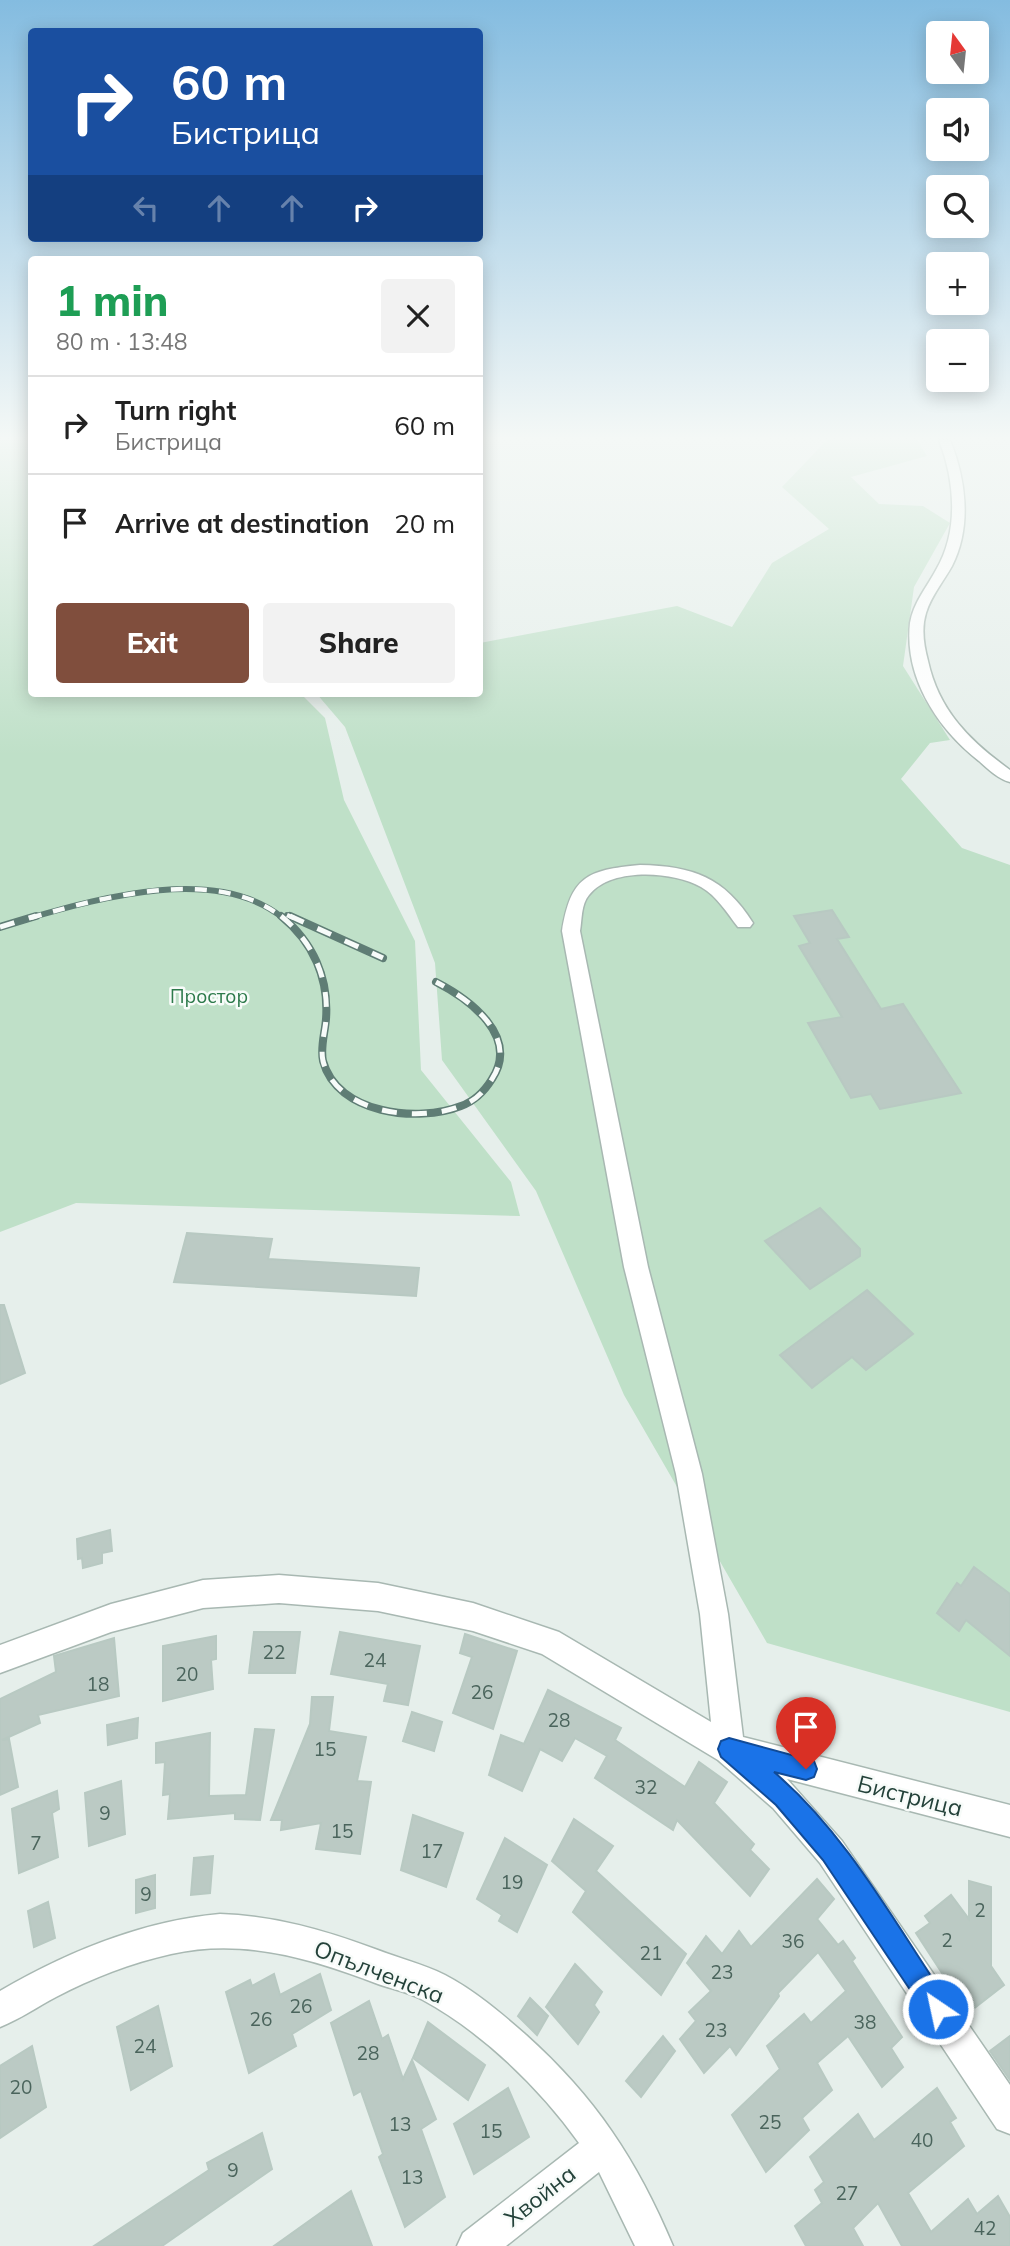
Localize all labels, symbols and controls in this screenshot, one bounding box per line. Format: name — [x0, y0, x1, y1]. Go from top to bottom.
north arrow — [926, 21, 989, 84]
map controls — [926, 21, 989, 392]
text: 60 m — [171, 51, 287, 112]
icon: right — [56, 56, 147, 147]
button: sound — [926, 98, 989, 161]
text: Бистрица — [171, 112, 320, 152]
button: search — [926, 175, 989, 238]
icon: left — [127, 189, 165, 227]
icon: ahead — [200, 189, 238, 227]
icon: ahead — [273, 189, 311, 227]
icon: right — [346, 189, 384, 227]
button: + — [926, 252, 989, 315]
text: 1 min — [56, 274, 169, 327]
button: close — [381, 279, 455, 353]
text: 80 m · 13:48 — [56, 327, 188, 356]
button: − — [926, 329, 989, 392]
text: Turn right — [115, 394, 236, 427]
icon: right — [56, 406, 94, 444]
text: 60 m — [394, 409, 455, 442]
text: Бистрица — [115, 427, 222, 456]
icon: arrive — [56, 504, 94, 542]
text: Arrive at destination — [115, 507, 370, 540]
text: 20 m — [394, 507, 455, 540]
button: Exit — [56, 603, 249, 683]
button: Share — [263, 603, 455, 683]
park label: Простор — [170, 984, 248, 1008]
house number: 22 — [263, 1640, 285, 1664]
house number: 24 — [364, 1648, 386, 1672]
house number: 20 — [176, 1662, 198, 1686]
house number: 18 — [87, 1672, 109, 1696]
house number: 26 — [471, 1680, 493, 1704]
pin — [776, 1697, 836, 1769]
house number: 28 — [548, 1708, 570, 1732]
icon: arrive — [787, 1708, 825, 1746]
house number: 15 — [314, 1737, 336, 1761]
street label: Бистрица — [855, 1768, 966, 1823]
house number: 32 — [635, 1775, 657, 1799]
house number: 9 — [99, 1801, 111, 1825]
house number: 15 — [331, 1819, 353, 1843]
house number: 7 — [30, 1831, 42, 1855]
house number: 17 — [421, 1839, 443, 1863]
house number: 19 — [501, 1870, 523, 1894]
house number: 9 — [140, 1882, 152, 1906]
house number: 2 — [974, 1898, 986, 1922]
house number: 2 — [941, 1928, 953, 1952]
house number: 36 — [782, 1929, 804, 1953]
street label: Опълченска — [310, 1933, 448, 2010]
house number: 21 — [640, 1941, 662, 1965]
house number: 23 — [711, 1960, 733, 1984]
position arrow — [901, 1972, 975, 2046]
house number: 26 — [290, 1994, 312, 2018]
house number: 26 — [250, 2007, 272, 2031]
house number: 38 — [854, 2010, 876, 2034]
house number: 23 — [705, 2018, 727, 2042]
house number: 24 — [134, 2034, 156, 2058]
house number: 28 — [357, 2041, 379, 2065]
house number: 20 — [10, 2075, 32, 2099]
house number: 25 — [759, 2110, 781, 2134]
house number: 13 — [389, 2112, 411, 2136]
house number: 15 — [480, 2119, 502, 2143]
house number: 40 — [911, 2128, 933, 2152]
house number: 9 — [227, 2158, 239, 2182]
street label: Хвойна — [498, 2159, 581, 2232]
house number: 13 — [401, 2165, 423, 2189]
house number: 27 — [836, 2181, 858, 2205]
house number: 42 — [974, 2216, 996, 2240]

